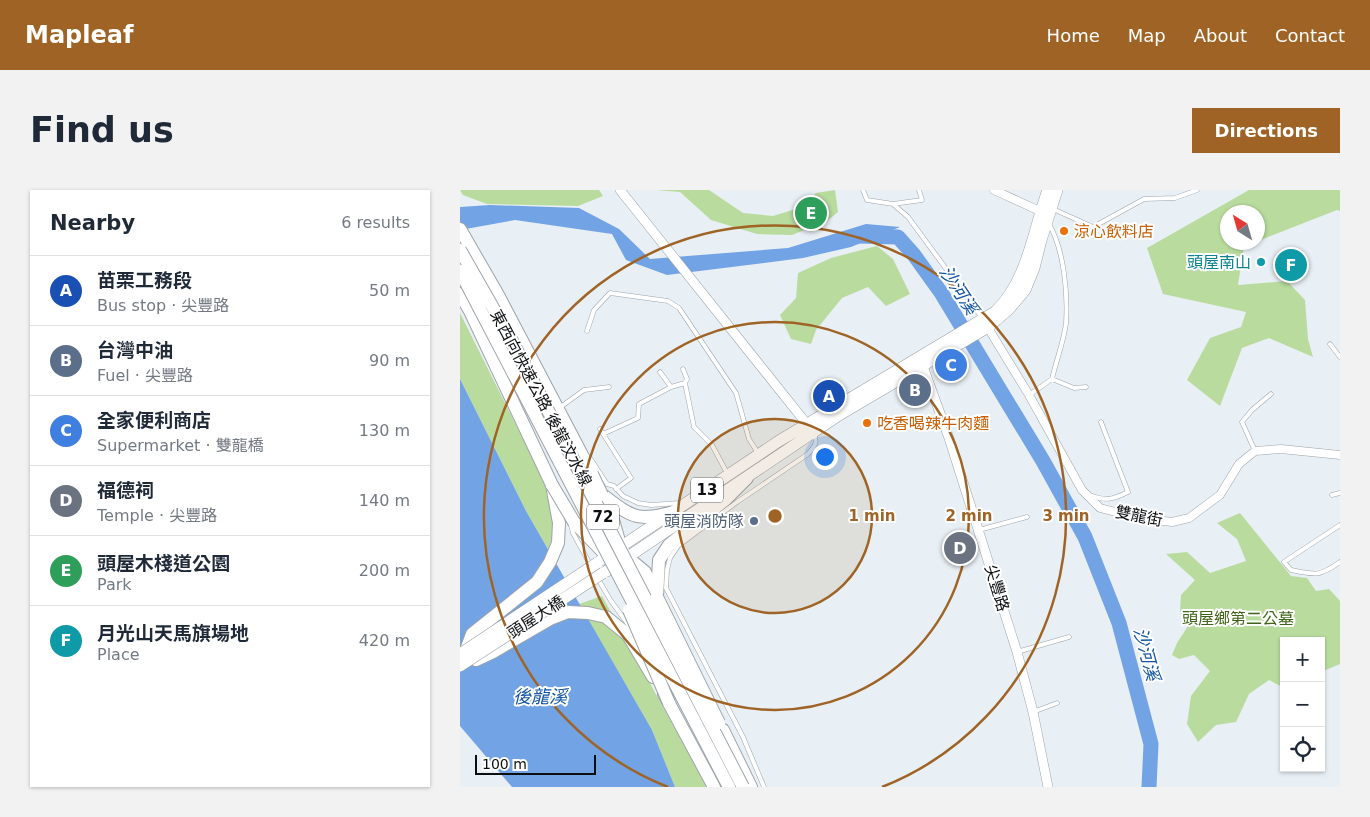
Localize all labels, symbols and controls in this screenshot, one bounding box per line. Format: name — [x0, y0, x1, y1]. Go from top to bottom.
text: Mapleaf — [25, 21, 133, 49]
text: Home — [1047, 25, 1100, 46]
text: Map — [1128, 25, 1166, 46]
text: About — [1194, 25, 1247, 46]
text: Contact — [1275, 25, 1345, 46]
button: Directions — [1192, 108, 1340, 153]
text: Find us — [30, 110, 174, 150]
pin: E — [795, 194, 827, 232]
north arrow — [1220, 205, 1265, 250]
text: Nearby — [50, 211, 135, 235]
text: 6 results — [341, 213, 410, 232]
place label: 涼心飲料店 — [1074, 222, 1154, 241]
marker: 涼心飲料店 — [1058, 225, 1070, 237]
pin: F — [1275, 246, 1307, 284]
place label: 頭屋南山 — [1187, 253, 1251, 272]
marker: 頭屋南山 — [1255, 256, 1267, 268]
water label: 沙河溪 — [935, 262, 984, 321]
text: 苗栗工務段 — [97, 269, 192, 291]
text: A — [60, 281, 72, 300]
text: 50 m — [369, 281, 410, 300]
text: Bus stop · 尖豐路 — [97, 296, 229, 315]
street label: 東西向快速公路 後龍汶水線 — [486, 307, 596, 489]
text: 台灣中油 — [97, 339, 173, 361]
pin: C — [935, 346, 967, 384]
text: B — [60, 351, 72, 370]
text: 90 m — [369, 351, 410, 370]
text: Fuel · 尖豐路 — [97, 366, 193, 385]
pin: B — [899, 371, 931, 409]
pin: A — [813, 377, 845, 415]
text: 全家便利商店 — [97, 409, 211, 431]
place label: 吃香喝辣牛肉麵 — [877, 414, 989, 433]
marker: 吃香喝辣牛肉麵 — [861, 417, 873, 429]
text: C — [60, 421, 72, 440]
text: 130 m — [359, 421, 410, 440]
text: Supermarket · 雙龍橋 — [97, 436, 264, 455]
your location — [812, 444, 838, 470]
road number: 13 — [691, 478, 723, 502]
text: 福德祠 — [97, 479, 154, 501]
text: D — [59, 491, 73, 510]
text: 140 m — [359, 491, 410, 510]
street label: 雙龍街 — [1114, 502, 1164, 530]
road number: 72 — [587, 504, 619, 530]
text: Temple · 尖豐路 — [97, 506, 217, 525]
centre of rings — [766, 507, 784, 525]
text: 1 min — [848, 507, 896, 525]
text: 2 min — [945, 507, 993, 525]
text: 3 min — [1042, 507, 1090, 525]
place label: 頭屋消防隊 — [664, 512, 744, 531]
marker: 頭屋消防隊 — [748, 515, 760, 527]
pin: D — [944, 529, 976, 567]
text: 頭屋木棧道公園 — [97, 552, 230, 574]
text: E — [61, 561, 71, 580]
text: 200 m — [359, 561, 410, 580]
street label: 尖豐路 — [981, 562, 1013, 614]
text: Park — [97, 575, 132, 594]
street label: 頭屋大橋 — [504, 592, 568, 642]
park label: 頭屋鄉第二公墓 — [1182, 609, 1294, 628]
text: 月光山天馬旗場地 — [97, 622, 249, 644]
water label: 沙河溪 — [1130, 625, 1165, 686]
text: F — [61, 631, 71, 650]
text: 420 m — [359, 631, 410, 650]
map controls — [1280, 637, 1325, 772]
button: + — [1280, 637, 1325, 682]
text: Place — [97, 645, 140, 664]
button: − — [1280, 682, 1325, 727]
water label: 後龍溪 — [513, 686, 570, 707]
button: locate — [1280, 727, 1325, 772]
scale bar — [475, 752, 596, 775]
text: 100 m — [482, 756, 527, 772]

